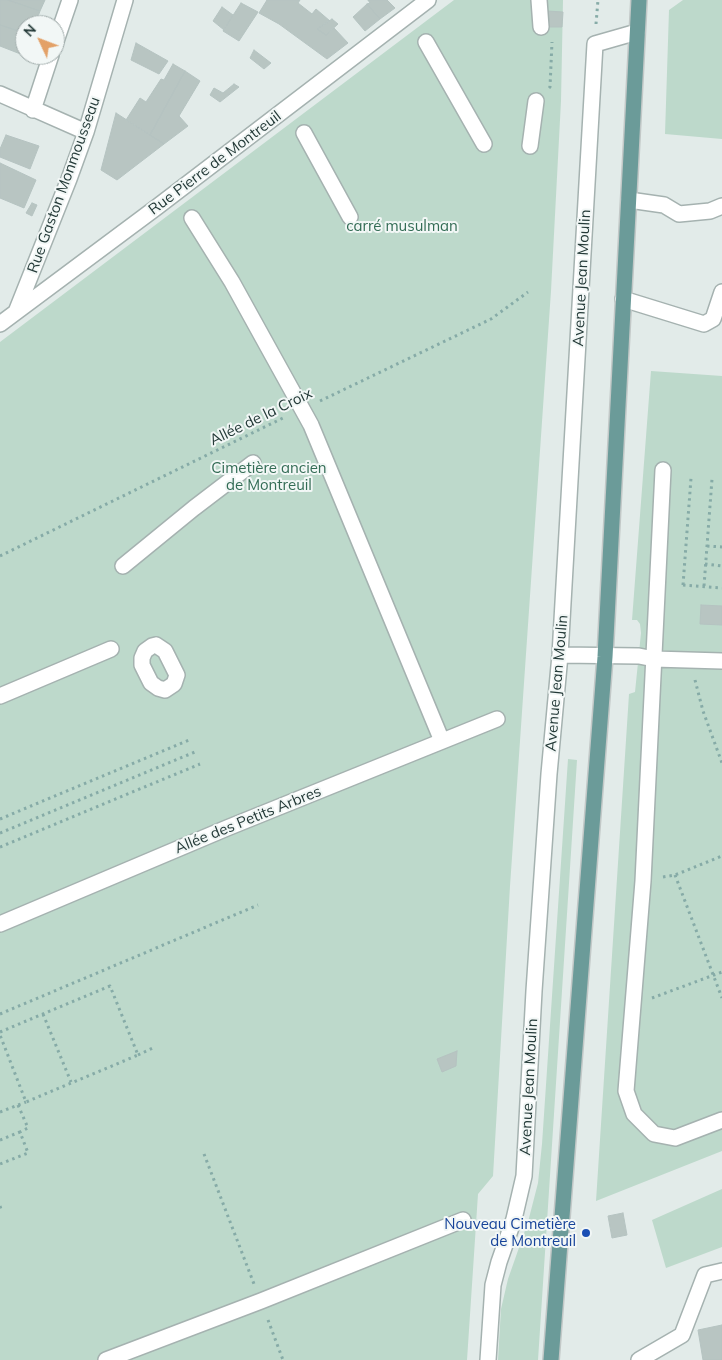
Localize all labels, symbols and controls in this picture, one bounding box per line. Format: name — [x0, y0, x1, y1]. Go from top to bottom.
north arrow — [15, 15, 65, 65]
text: N — [20, 20, 40, 40]
street label: Rue Gaston Monmousseau — [24, 94, 104, 276]
street label: Rue Pierre de Montreuil — [145, 107, 285, 219]
street label: Avenue Jean Moulin — [569, 209, 595, 347]
park label: carré musulman — [346, 217, 458, 235]
street label: Allée de la Croix — [207, 384, 315, 450]
park label: Cimetière ancien de Montreuil — [211, 459, 327, 494]
street label: Avenue Jean Moulin — [542, 614, 572, 752]
street label: Allée des Petits Arbres — [172, 782, 324, 858]
street label: Avenue Jean Moulin — [516, 1018, 542, 1156]
place label: Nouveau Cimetière de Montreuil — [444, 1215, 576, 1250]
marker: Nouveau Cimetière de Montreuil — [580, 1227, 592, 1239]

